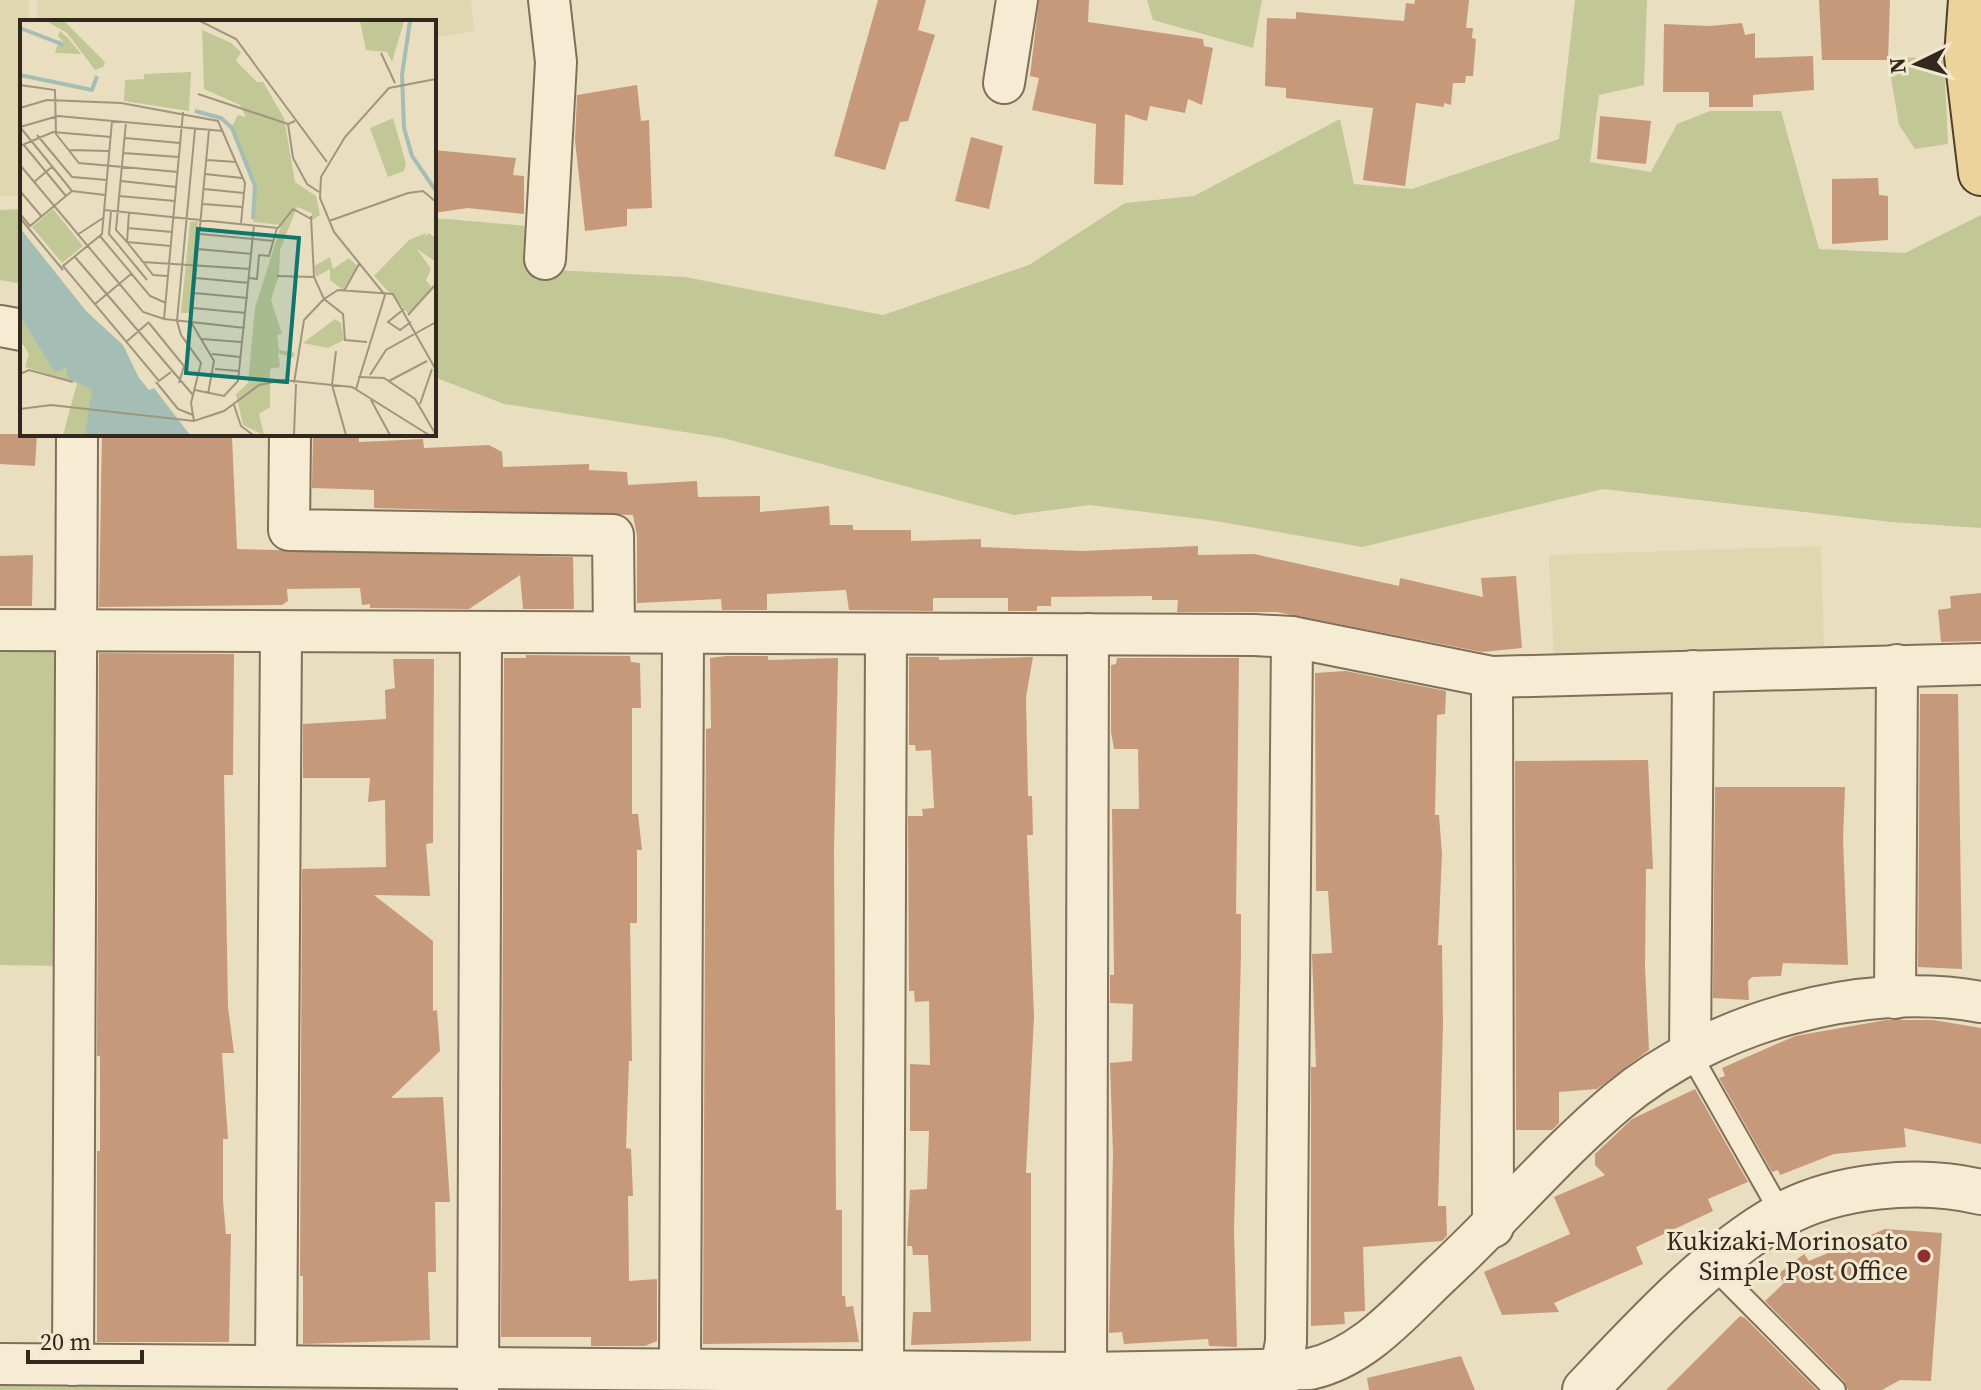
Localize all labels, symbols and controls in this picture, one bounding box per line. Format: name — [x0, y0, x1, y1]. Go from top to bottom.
inset map — [20, 20, 436, 436]
north arrow — [1877, 24, 1957, 104]
text: N — [1881, 56, 1913, 75]
place label: Kukizaki-Morinosato Simple Post Office — [1666, 1223, 1908, 1289]
marker: Kukizaki-Morinosato Simple Post Office — [1915, 1247, 1933, 1265]
scale bar — [28, 1314, 142, 1364]
text: 20 m — [40, 1325, 91, 1358]

